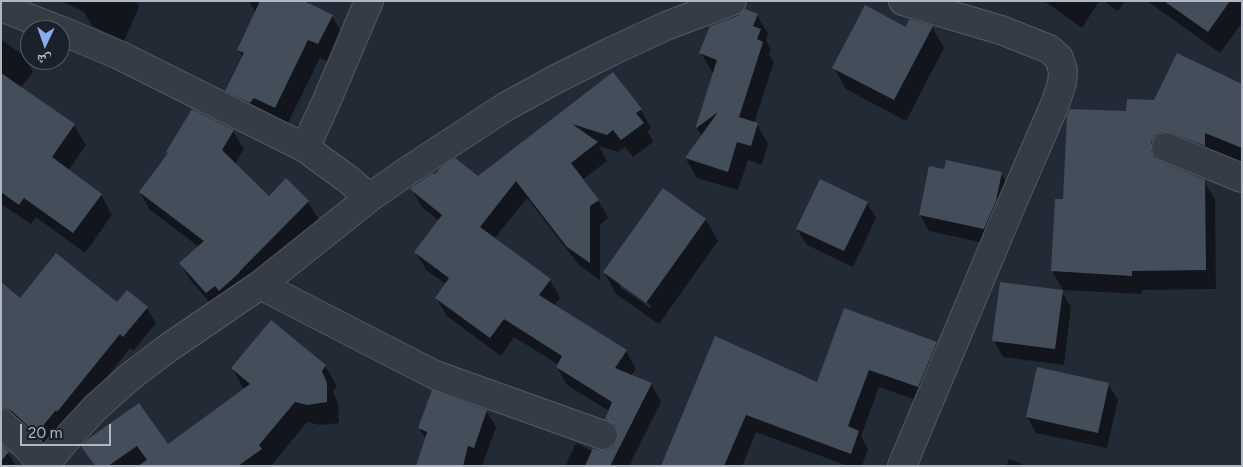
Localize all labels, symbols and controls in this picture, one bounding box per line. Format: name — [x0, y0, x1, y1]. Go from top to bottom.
north arrow — [20, 20, 70, 70]
text: ش — [36, 51, 52, 68]
scale bar — [22, 414, 114, 446]
text: 20 m — [28, 424, 62, 442]

